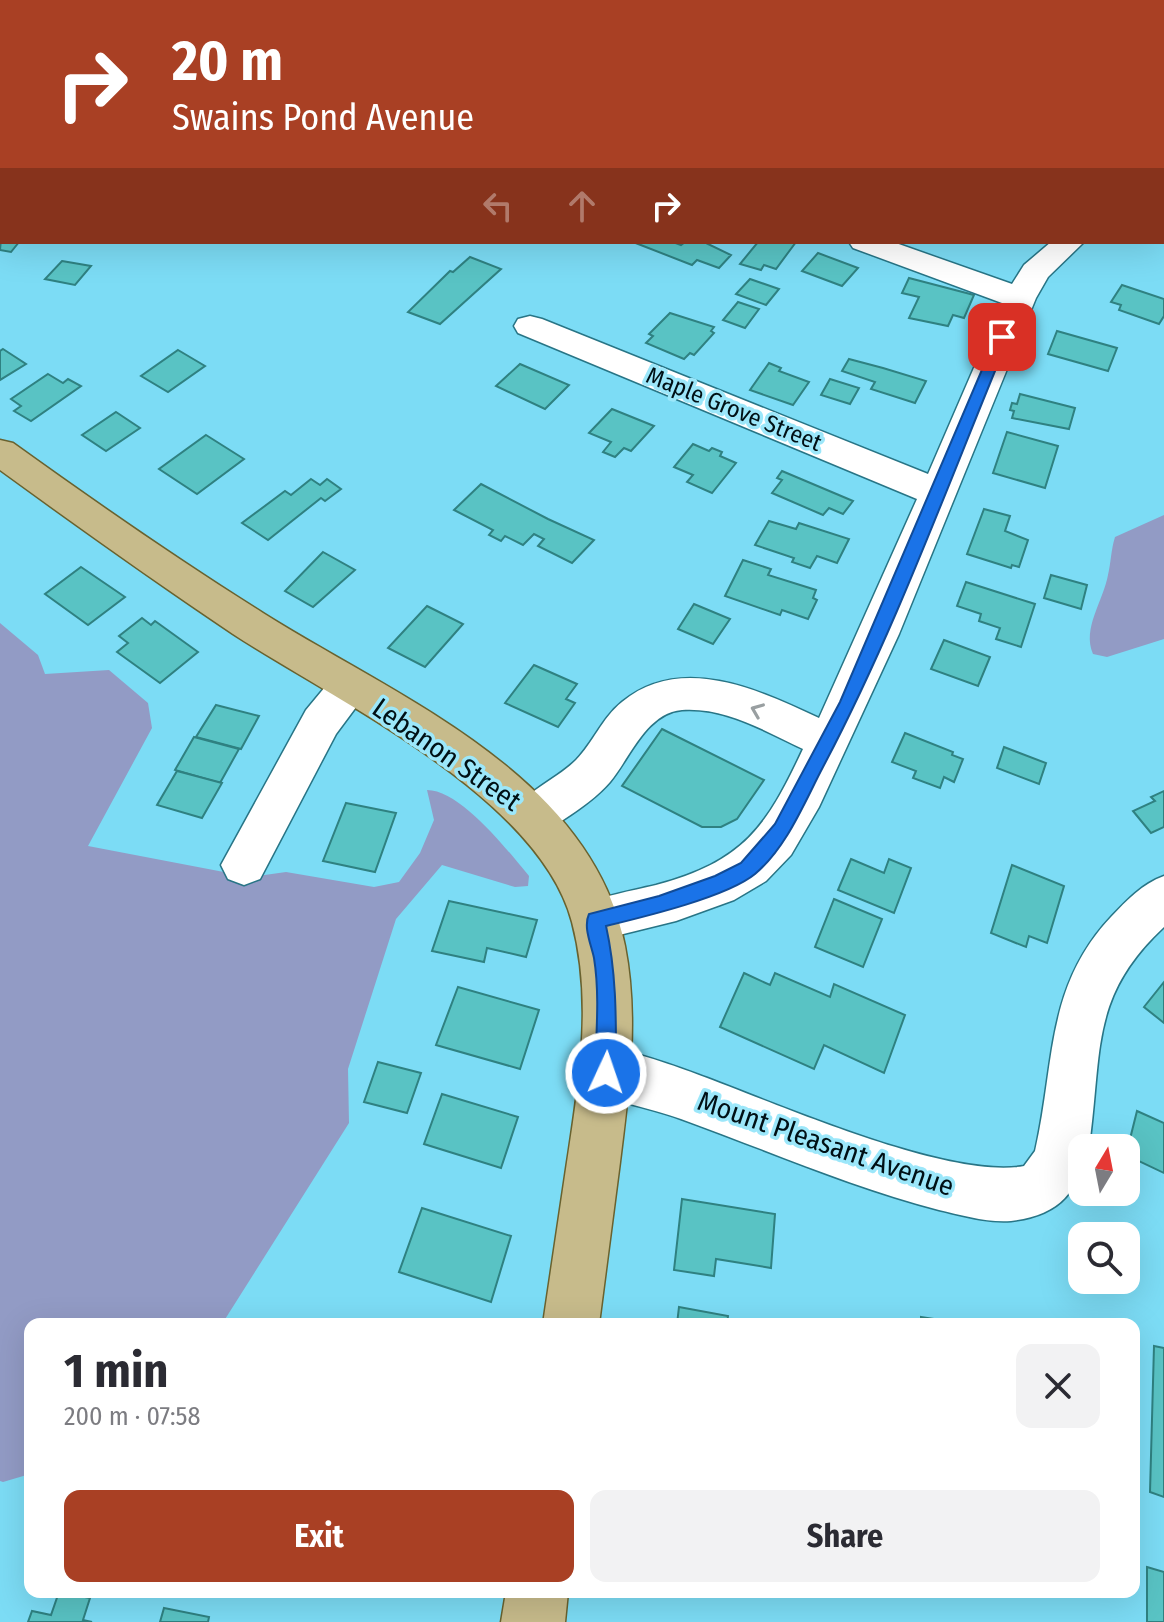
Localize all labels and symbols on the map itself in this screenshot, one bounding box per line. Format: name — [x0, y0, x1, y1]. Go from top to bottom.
pin — [968, 303, 1036, 371]
street label: Maple Grove Street — [642, 361, 826, 457]
street label: Lebanon Street — [366, 691, 528, 818]
one-way arrow — [751, 704, 765, 720]
position arrow — [564, 1031, 648, 1115]
street label: Mount Pleasant Avenue — [693, 1084, 958, 1203]
north arrow — [1068, 1134, 1140, 1206]

